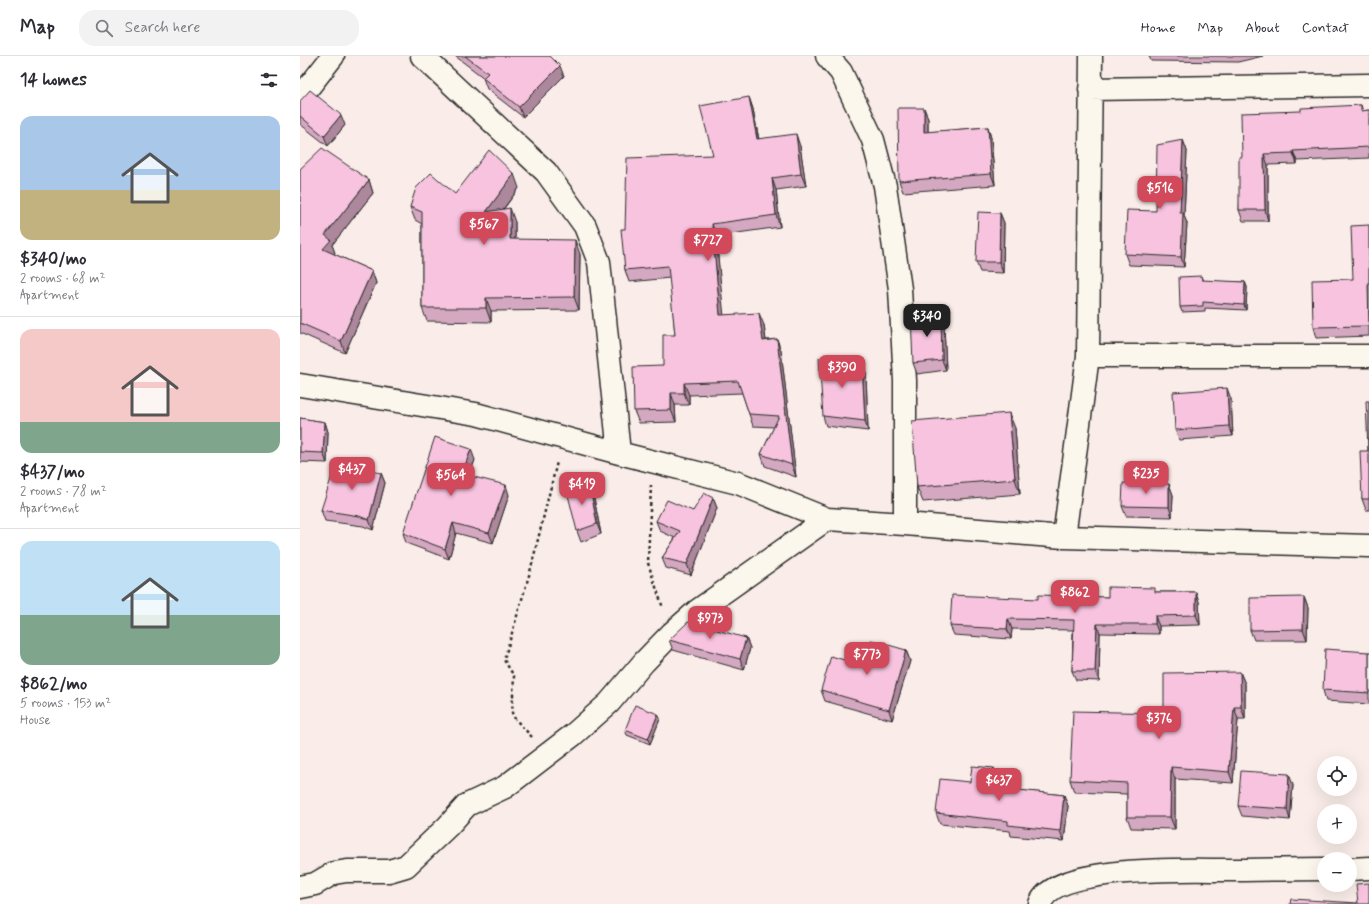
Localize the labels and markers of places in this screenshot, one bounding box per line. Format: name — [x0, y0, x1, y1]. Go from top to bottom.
pin: $516 — [1136, 176, 1184, 210]
pin: $567 — [460, 212, 508, 246]
pin: $727 — [684, 228, 732, 262]
pin: $340 — [903, 304, 951, 338]
pin: $390 — [818, 355, 866, 389]
pin: $437 — [328, 457, 376, 491]
pin: $235 — [1122, 461, 1170, 495]
pin: $564 — [427, 463, 475, 497]
pin: $419 — [558, 472, 606, 506]
pin: $862 — [1051, 580, 1099, 614]
pin: $973 — [686, 606, 734, 640]
pin: $773 — [843, 642, 891, 676]
pin: $376 — [1135, 706, 1183, 740]
pin: $637 — [975, 768, 1023, 802]

